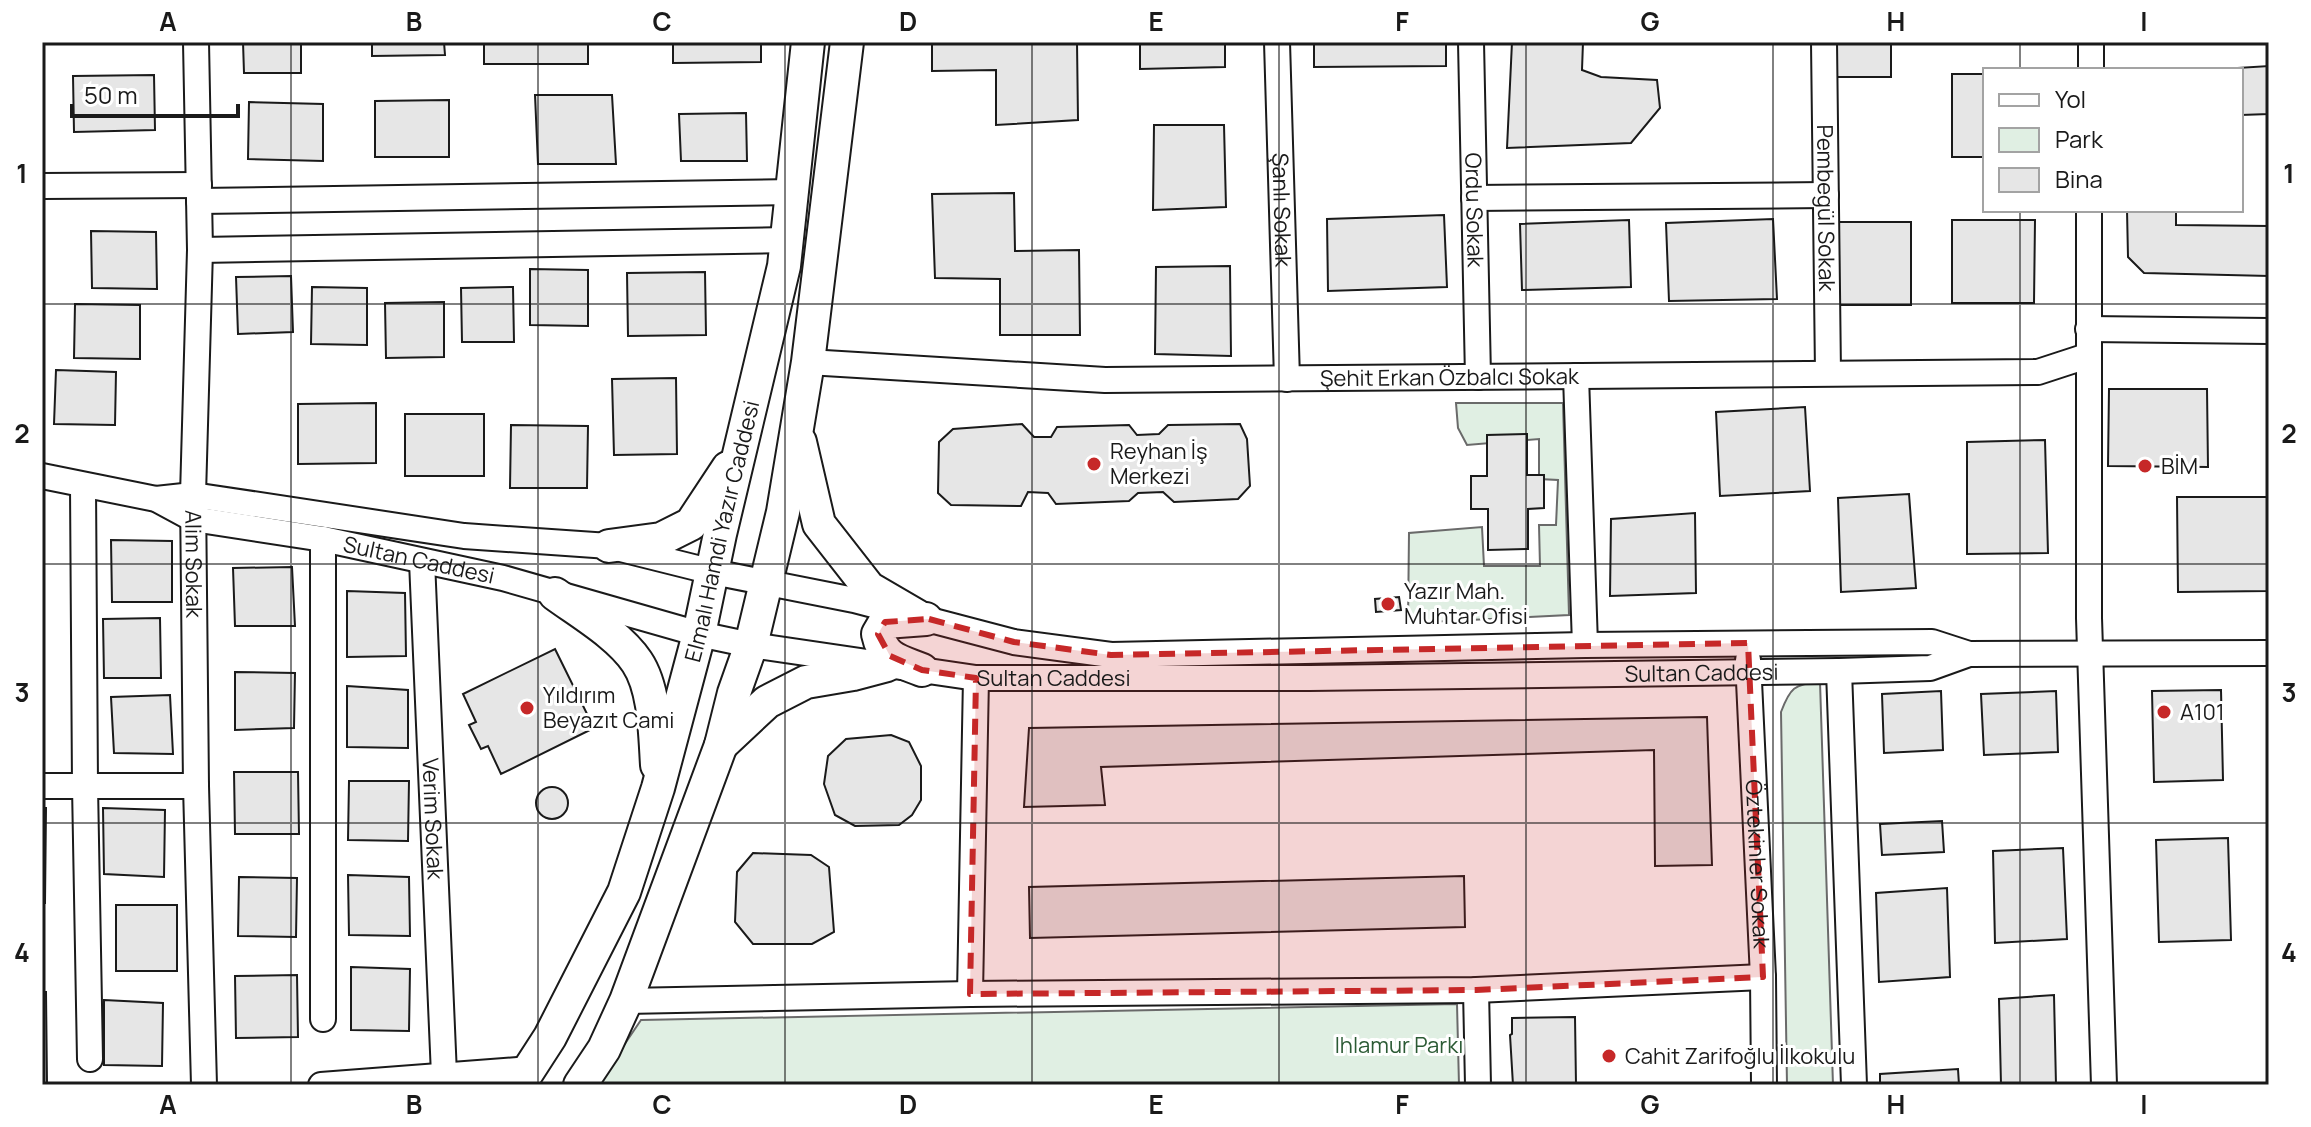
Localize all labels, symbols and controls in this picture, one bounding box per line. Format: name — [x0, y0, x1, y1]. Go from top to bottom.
text: A — [159, 3, 177, 39]
text: B — [406, 3, 422, 39]
text: C — [652, 3, 672, 39]
text: D — [899, 3, 917, 39]
text: E — [1148, 3, 1164, 39]
text: F — [1395, 3, 1409, 39]
text: G — [1640, 3, 1660, 39]
text: H — [1887, 3, 1905, 39]
text: I — [2140, 3, 2148, 39]
scale bar — [72, 68, 238, 118]
legend — [1983, 68, 2243, 212]
text: 50 m — [84, 78, 138, 111]
text: Yol — [2055, 82, 2086, 115]
text: Park — [2055, 122, 2104, 155]
street label: Pembegül Sokak — [1810, 125, 1842, 293]
street label: Şanlı Sokak — [1265, 152, 1299, 269]
street label: Ordu Sokak — [1458, 152, 1491, 269]
text: 1 — [16, 155, 28, 191]
text: 1 — [2283, 155, 2295, 191]
text: Bina — [2055, 162, 2103, 195]
street label: Şehit Erkan Özbalcı Sokak — [1320, 361, 1580, 393]
street label: Elmalı Hamdi Yazır Caddesi — [677, 398, 766, 665]
text: 2 — [14, 415, 30, 451]
text: 2 — [2281, 415, 2297, 451]
place label: Reyhan İş Merkezi — [1110, 436, 1208, 491]
place label: BİM — [2161, 451, 2198, 481]
marker: Reyhan İş Merkezi — [1085, 455, 1103, 473]
marker: BİM — [2136, 457, 2154, 475]
street label: Alim Sokak — [178, 510, 209, 619]
street label: Sultan Caddesi — [340, 529, 497, 591]
place label: Yazır Mah. Muhtar Ofisi — [1404, 576, 1528, 631]
marker: Yazır Mah. Muhtar Ofisi — [1379, 595, 1397, 613]
street label: Sultan Caddesi — [1624, 657, 1779, 689]
street label: Sultan Caddesi — [977, 663, 1131, 693]
text: 3 — [14, 674, 30, 710]
text: 3 — [2281, 674, 2297, 710]
place label: Yıldırım Beyazıt Cami — [543, 680, 674, 735]
place label: A101 — [2180, 697, 2225, 727]
marker: Yıldırım Beyazıt Cami — [518, 699, 536, 717]
marker: A101 — [2155, 703, 2173, 721]
street label: Verim Sokak — [415, 757, 451, 881]
street label: Öztekinler Sokak — [1739, 779, 1777, 950]
text: 4 — [14, 934, 30, 970]
text: 4 — [2281, 934, 2297, 970]
park label: Ihlamur Parkı — [1335, 1030, 1463, 1060]
place label: Cahit Zarifoğlu İlkokulu — [1625, 1041, 1855, 1071]
marker: Cahit Zarifoğlu İlkokulu — [1600, 1047, 1618, 1065]
text: A — [159, 1086, 177, 1122]
text: B — [406, 1086, 422, 1122]
text: C — [652, 1086, 672, 1122]
text: D — [899, 1086, 917, 1122]
text: E — [1148, 1086, 1164, 1122]
text: F — [1395, 1086, 1409, 1122]
text: G — [1640, 1086, 1660, 1122]
text: H — [1887, 1086, 1905, 1122]
text: I — [2140, 1086, 2148, 1122]

